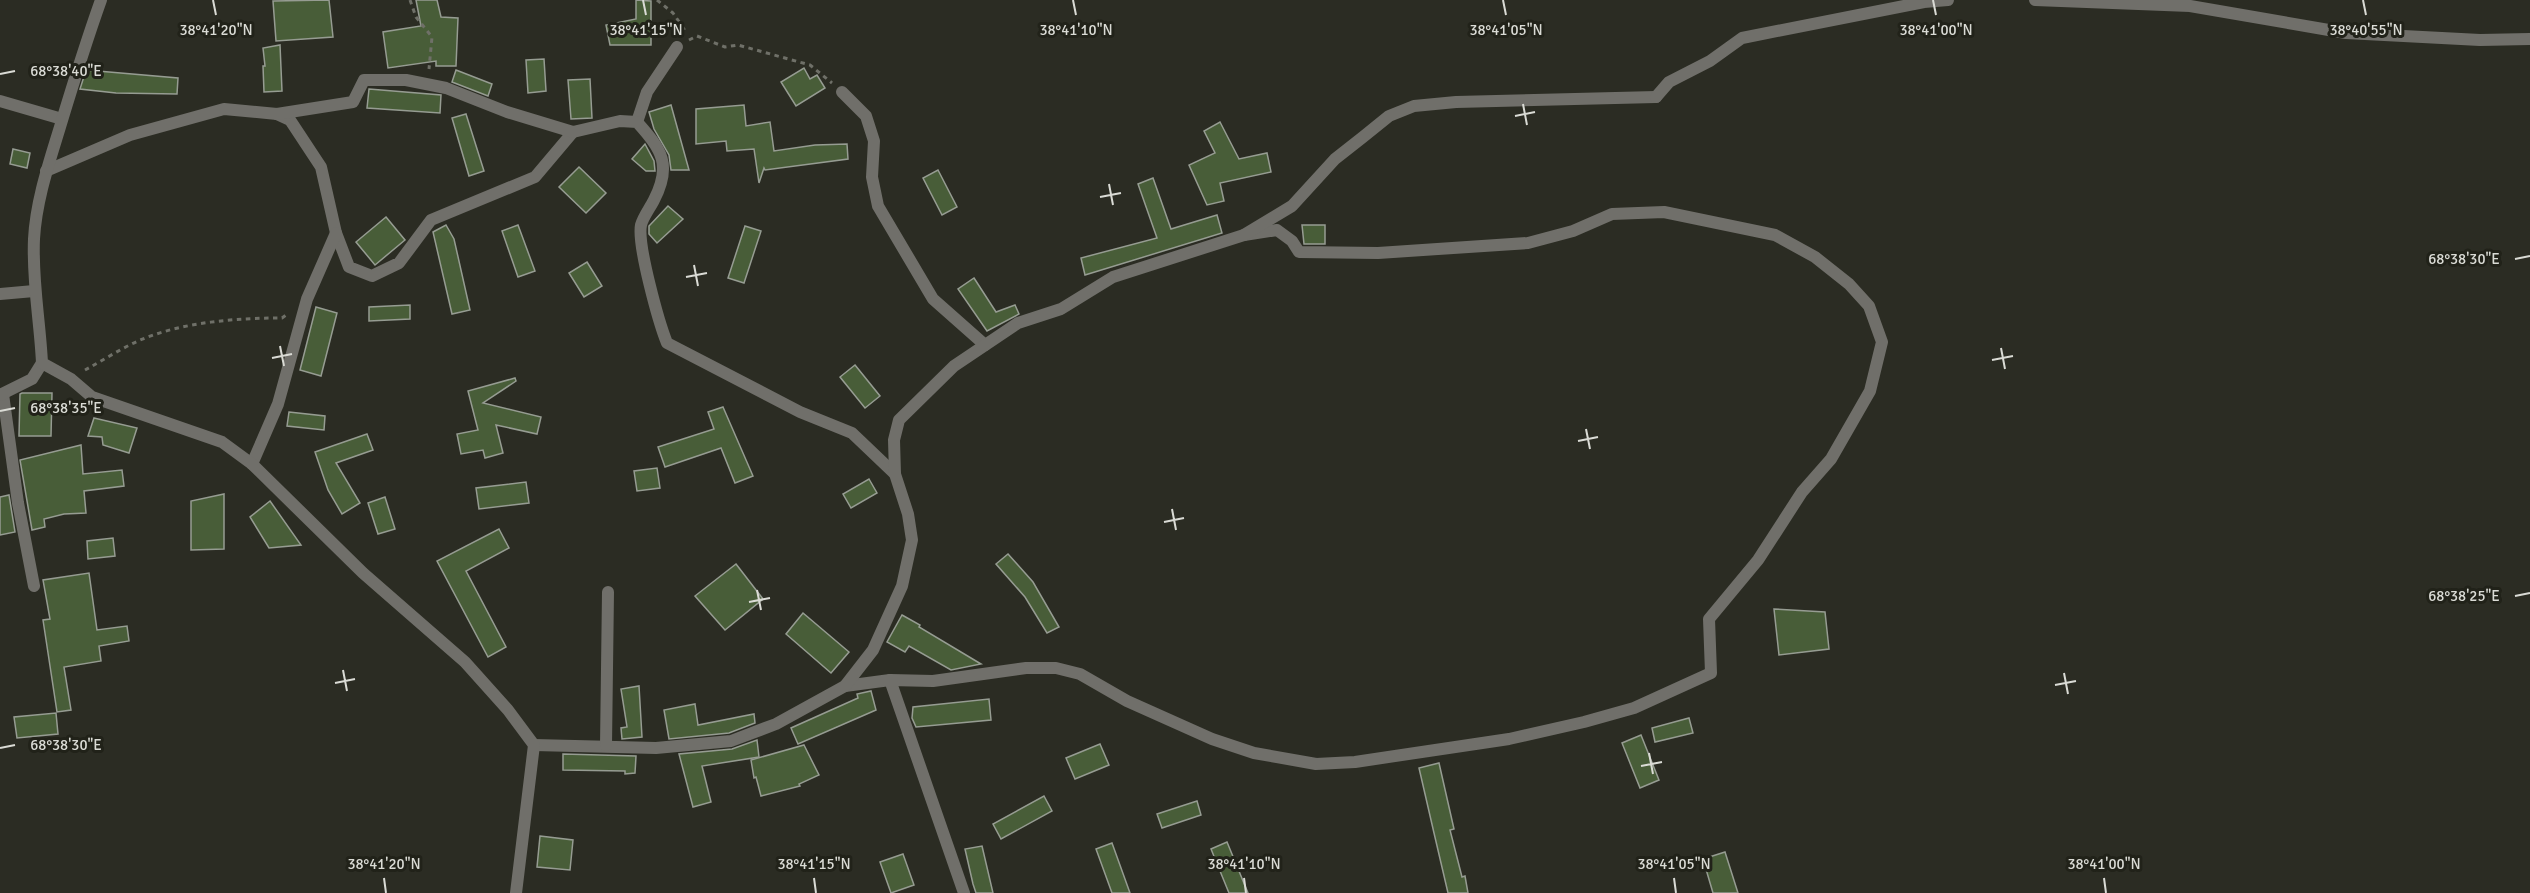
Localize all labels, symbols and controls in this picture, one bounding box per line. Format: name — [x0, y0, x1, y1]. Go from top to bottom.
text: 38°41'20"N — [179, 21, 253, 39]
text: 38°41'15"N — [609, 21, 683, 39]
text: 38°41'10"N — [1039, 21, 1113, 39]
text: 38°41'05"N — [1469, 21, 1543, 39]
text: 38°41'00"N — [1899, 21, 1973, 39]
text: 38°40'55"N — [2329, 21, 2403, 39]
text: 68°38'40"E — [30, 62, 102, 80]
text: 68°38'30"E — [2428, 250, 2500, 268]
text: 68°38'35"E — [30, 399, 102, 417]
text: 68°38'25"E — [2428, 587, 2500, 605]
text: 68°38'30"E — [30, 736, 102, 754]
text: 38°41'20"N — [347, 855, 421, 873]
text: 38°41'15"N — [777, 855, 851, 873]
text: 38°41'10"N — [1207, 855, 1281, 873]
text: 38°41'05"N — [1637, 855, 1711, 873]
text: 38°41'00"N — [2067, 855, 2141, 873]

